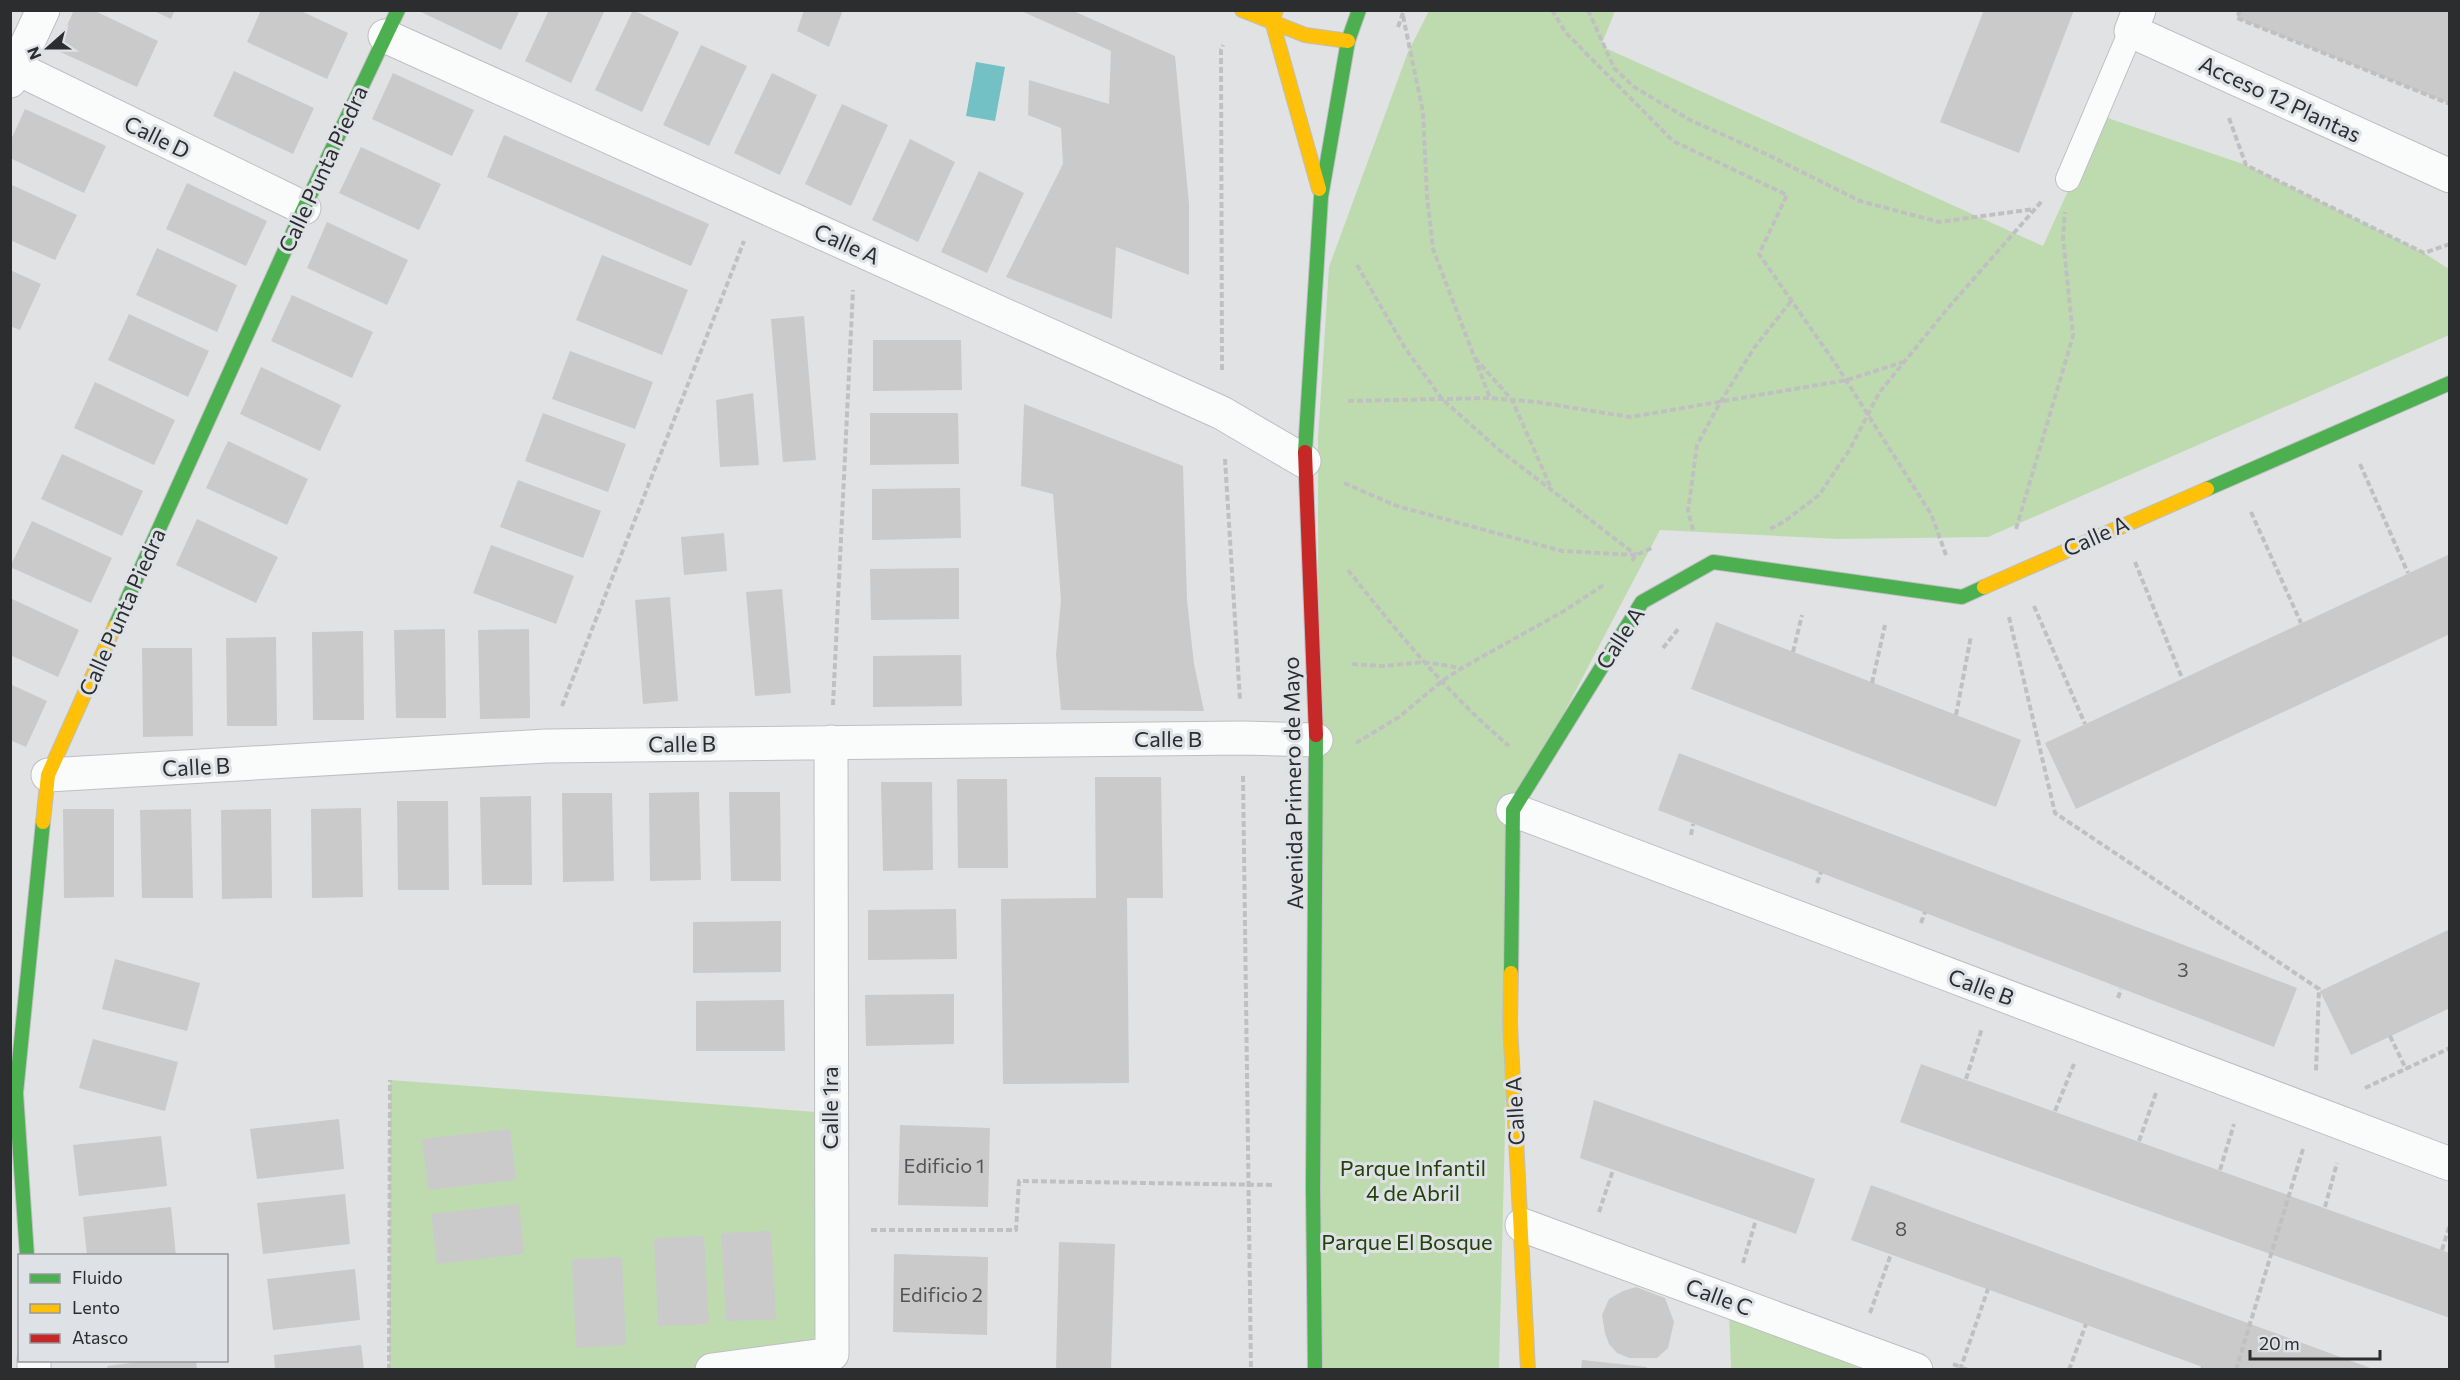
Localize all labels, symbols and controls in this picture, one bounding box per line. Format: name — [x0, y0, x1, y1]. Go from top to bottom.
north arrow — [18, 18, 78, 78]
text: N — [23, 45, 45, 63]
street label: Acceso 12 Plantas — [2195, 49, 2365, 148]
street label: Calle Punta Piedra — [272, 81, 373, 256]
street label: Calle D — [120, 109, 194, 164]
street label: Calle A — [810, 217, 884, 270]
street label: Calle A — [2059, 509, 2133, 562]
street label: Calle Punta Piedra — [72, 524, 171, 700]
street label: Calle A — [1590, 602, 1650, 674]
street label: Avenida Primero de Mayo — [1277, 656, 1308, 910]
street label: Calle B — [1134, 725, 1202, 752]
street label: Calle B — [648, 729, 716, 758]
street label: Calle B — [161, 751, 231, 782]
house number: 3 — [2177, 957, 2189, 981]
street label: Calle B — [1945, 962, 2018, 1011]
street label: Calle 1ra — [816, 1066, 843, 1150]
street label: Calle A — [1499, 1076, 1530, 1146]
house number: Edificio 1 — [904, 1153, 984, 1177]
park label: Parque Infantil 4 de Abril — [1340, 1154, 1486, 1206]
house number: 8 — [1895, 1216, 1907, 1240]
park label: Parque El Bosque — [1321, 1228, 1493, 1255]
legend — [18, 1254, 228, 1362]
text: Fluido — [72, 1266, 123, 1288]
street label: Calle C — [1682, 1272, 1756, 1321]
house number: Edificio 2 — [899, 1282, 983, 1306]
text: Lento — [72, 1296, 120, 1318]
scale bar — [2250, 1323, 2380, 1361]
text: Atasco — [72, 1326, 128, 1348]
text: 20 m — [2259, 1332, 2300, 1354]

